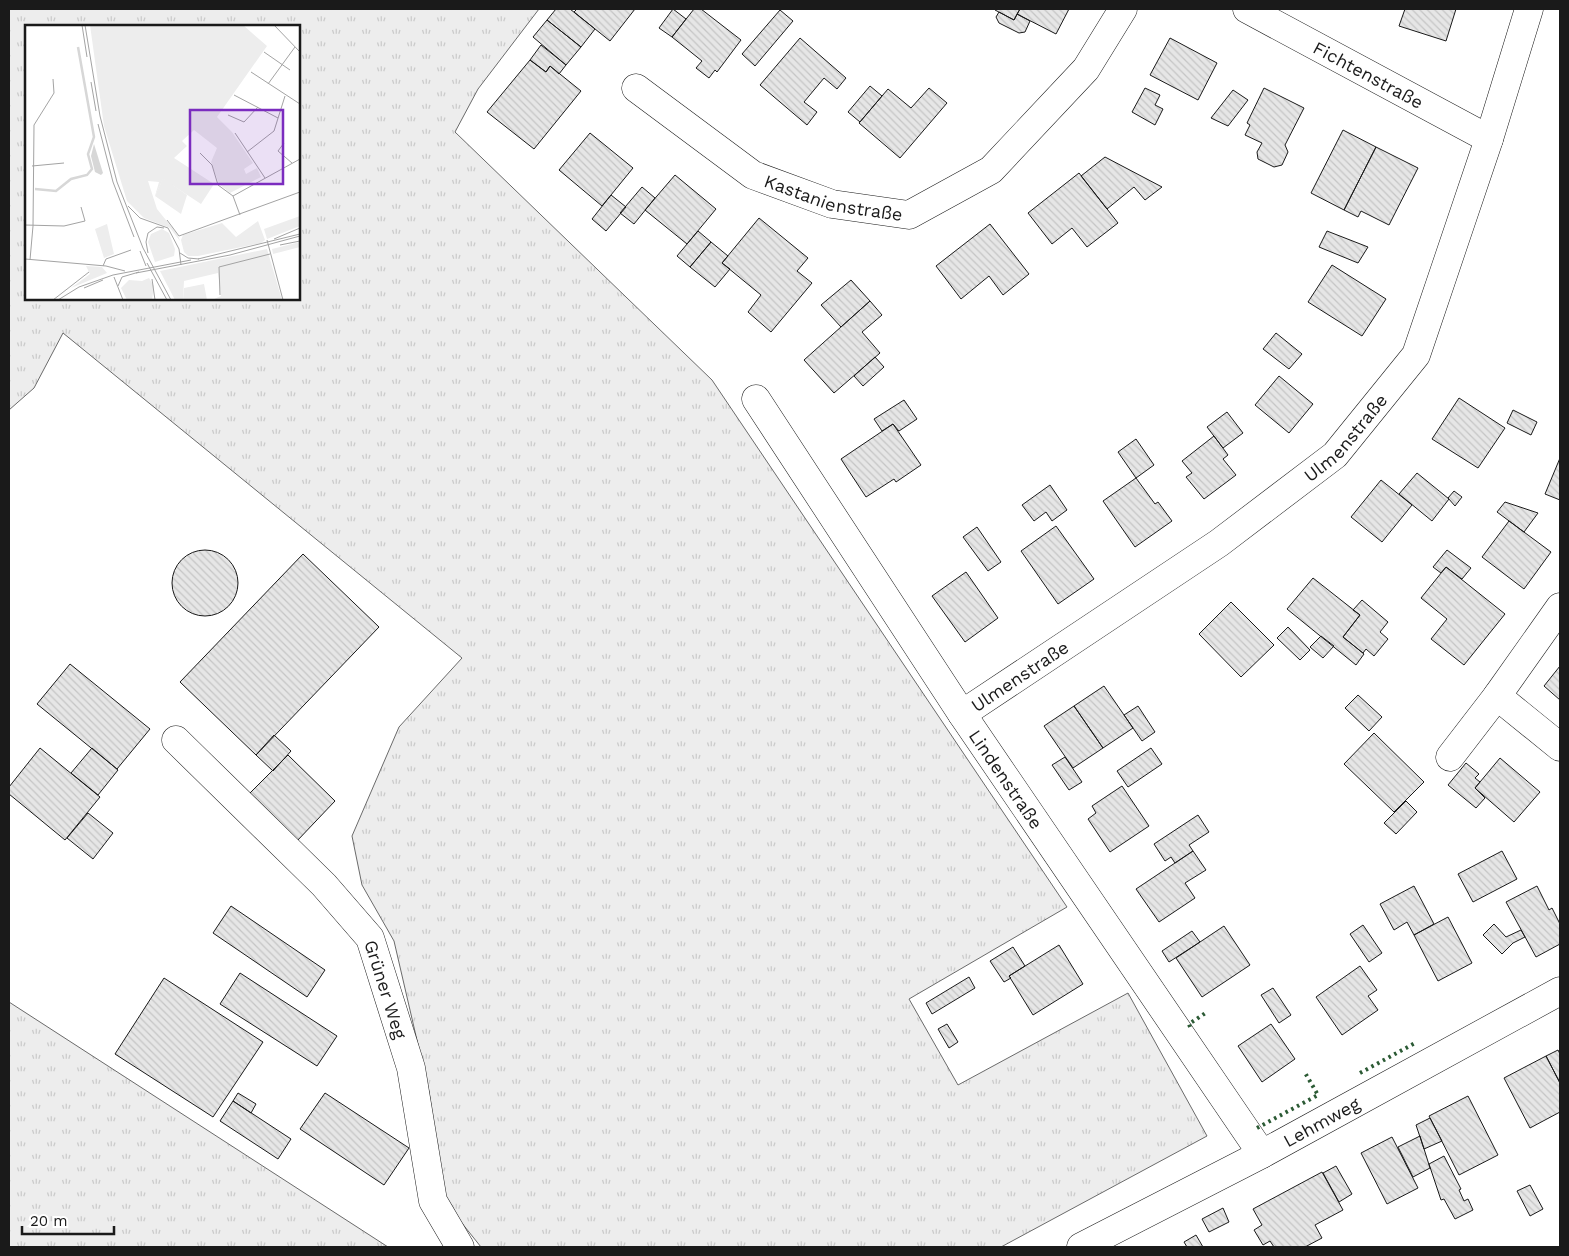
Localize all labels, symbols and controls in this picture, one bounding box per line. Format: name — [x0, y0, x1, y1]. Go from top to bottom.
inset map — [25, 25, 300, 300]
street label: Fichtenstraße — [1310, 36, 1427, 112]
street label: Kastanienstraße — [762, 170, 904, 224]
street label: Ulmenstraße — [1299, 389, 1391, 486]
street label: Ulmenstraße — [967, 636, 1072, 716]
street label: Lindenstraße — [965, 725, 1047, 833]
street label: Grüner Weg — [361, 937, 412, 1042]
street label: Lehmweg — [1279, 1092, 1363, 1151]
scale bar — [22, 1204, 115, 1236]
text: 20 m — [30, 1212, 68, 1230]

